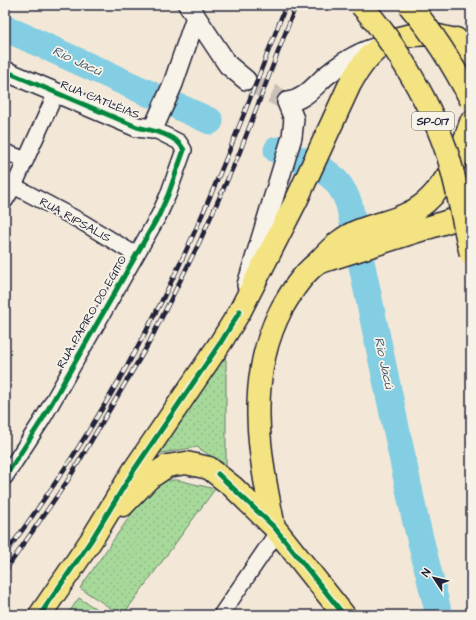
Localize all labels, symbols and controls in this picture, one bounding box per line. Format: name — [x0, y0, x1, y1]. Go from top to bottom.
water label: Rio Jacú — [50, 42, 106, 81]
street label: RUA CATLÉIAS — [58, 76, 142, 124]
road number: SP-017 — [412, 112, 454, 130]
street label: RUA RIPSALIS — [36, 193, 114, 247]
street label: RUA PAPIRO DO EGITO — [53, 253, 131, 371]
water label: Rio Jacú — [370, 336, 399, 392]
north arrow — [414, 558, 454, 598]
text: N — [418, 565, 434, 580]

